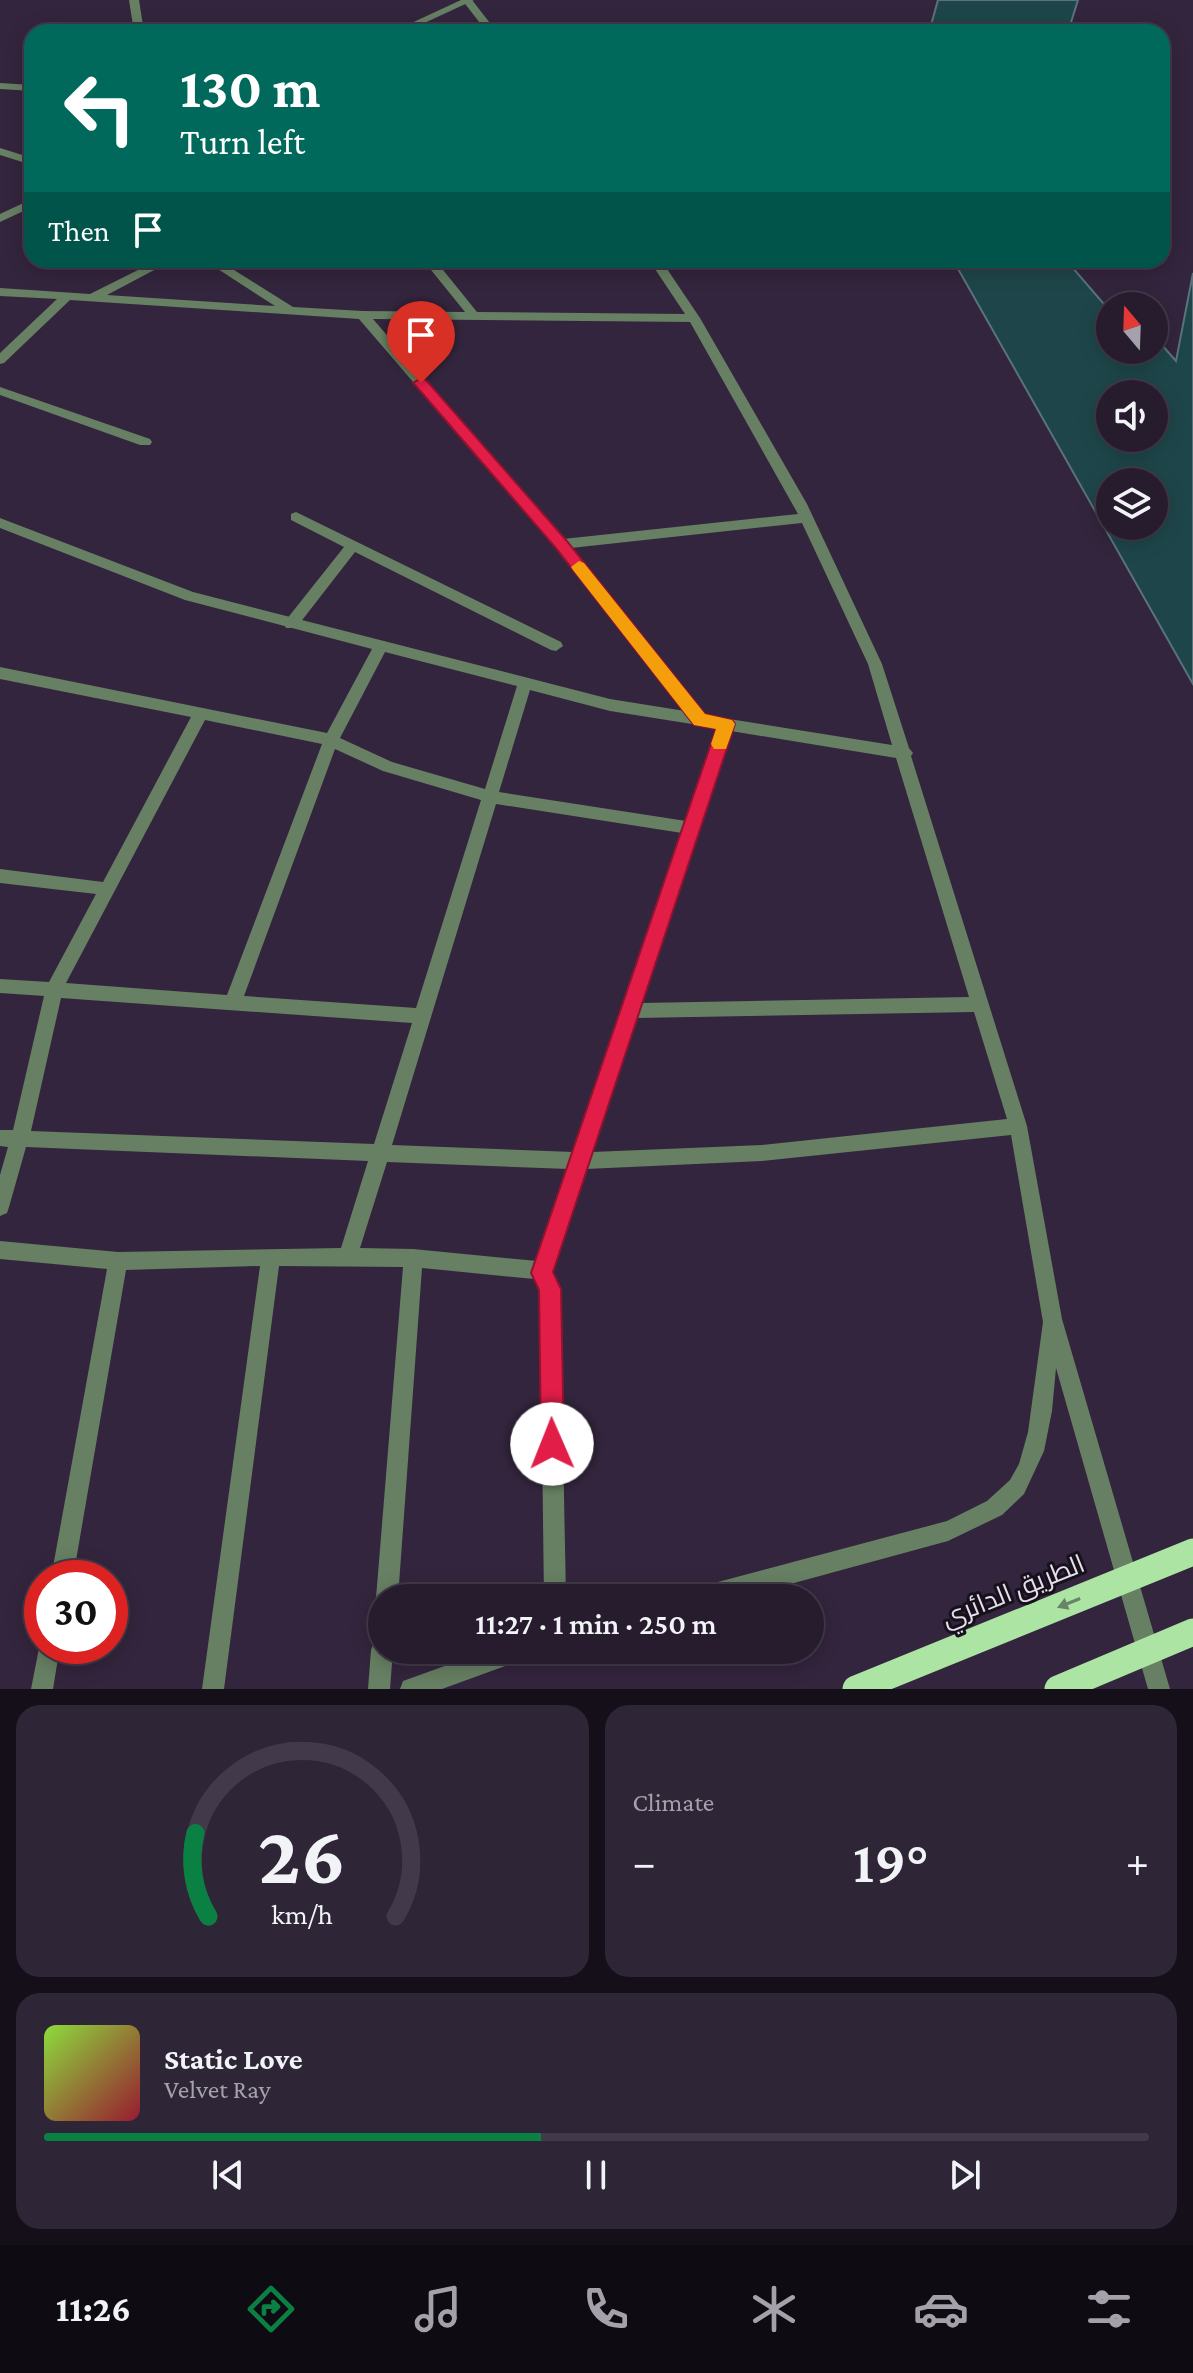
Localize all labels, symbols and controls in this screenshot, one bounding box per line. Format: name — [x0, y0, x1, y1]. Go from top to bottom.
icon: left — [48, 56, 152, 160]
text: 130 m — [180, 57, 321, 119]
text: Turn left — [180, 122, 305, 162]
icon: arrive — [126, 208, 170, 252]
text: Then — [48, 214, 110, 247]
north arrow — [1096, 292, 1168, 364]
map controls — [1096, 292, 1168, 540]
pin — [387, 301, 455, 383]
icon: arrive — [399, 313, 443, 357]
button: sound — [1096, 380, 1168, 452]
button: layers — [1096, 468, 1168, 540]
position arrow — [510, 1402, 594, 1486]
street label: الطريق الدائري — [937, 1549, 1091, 1637]
speed limit sign: 30 — [24, 1560, 128, 1664]
one-way arrow — [1057, 1597, 1081, 1610]
text: 11:27 · 1 min · 250 m — [475, 1607, 717, 1640]
text: Climate — [633, 1788, 714, 1817]
text: 26 — [258, 1808, 346, 1901]
text: 19° — [853, 1828, 929, 1895]
text: − — [633, 1838, 656, 1886]
text: + — [1126, 1838, 1149, 1886]
text: km/h — [271, 1898, 333, 1930]
text: Static Love — [164, 2042, 303, 2075]
text: Velvet Ray — [164, 2075, 271, 2104]
icon: previous — [206, 2153, 250, 2197]
icon: pause — [574, 2153, 618, 2197]
icon: next — [943, 2153, 987, 2197]
icon: directions — [243, 2281, 299, 2337]
icon: music — [410, 2281, 466, 2337]
icon: phone — [578, 2281, 634, 2337]
icon: climate — [746, 2281, 802, 2337]
icon: car — [913, 2281, 969, 2337]
icon: filters — [1081, 2281, 1137, 2337]
text: 11:26 — [56, 2289, 131, 2329]

